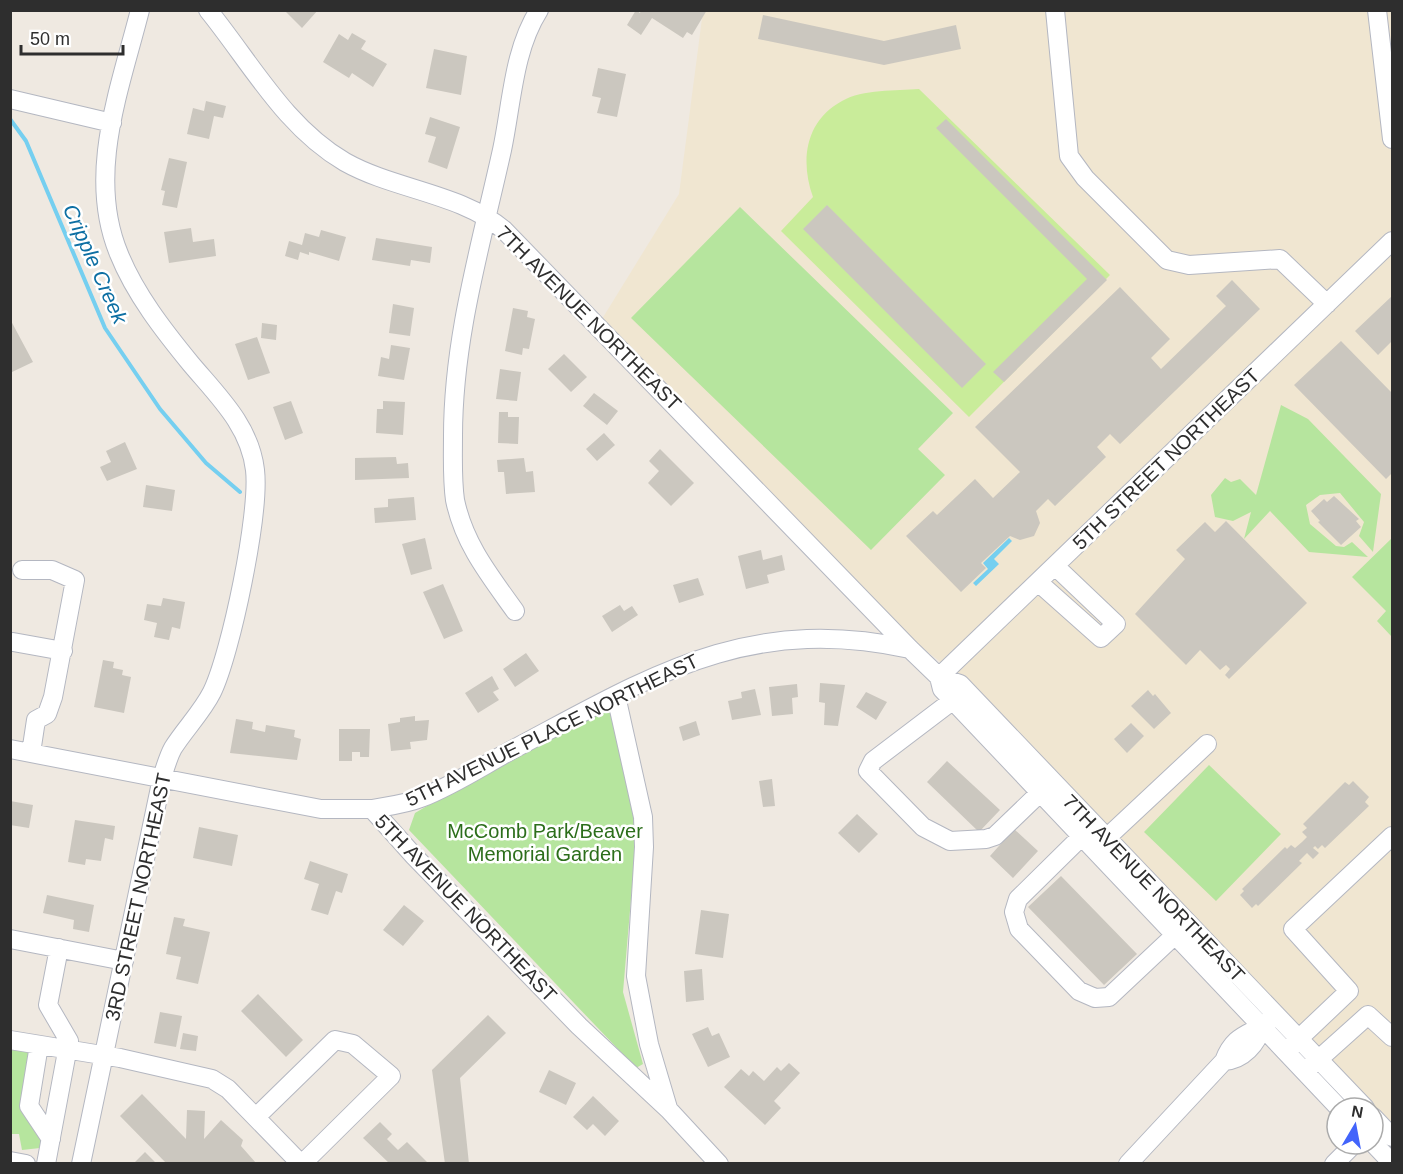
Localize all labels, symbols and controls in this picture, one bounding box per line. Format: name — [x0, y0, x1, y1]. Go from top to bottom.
scale bar — [21, 18, 123, 56]
text: 50 m — [30, 29, 70, 49]
water label: Cripple Creek — [59, 200, 133, 328]
street label: 7TH AVENUE NORTHEAST — [492, 221, 686, 415]
street label: 5TH STREET NORTHEAST — [1068, 364, 1264, 554]
street label: 5TH AVENUE PLACE NORTHEAST — [402, 649, 702, 811]
street label: 3RD STREET NORTHEAST — [101, 771, 175, 1023]
street label: 7TH AVENUE NORTHEAST — [1059, 790, 1249, 986]
street label: 5TH AVENUE NORTHEAST — [371, 810, 561, 1006]
park label: McComb Park/Beaver Memorial Garden — [447, 820, 643, 865]
north arrow — [1325, 1096, 1385, 1156]
text: N — [1350, 1102, 1365, 1121]

